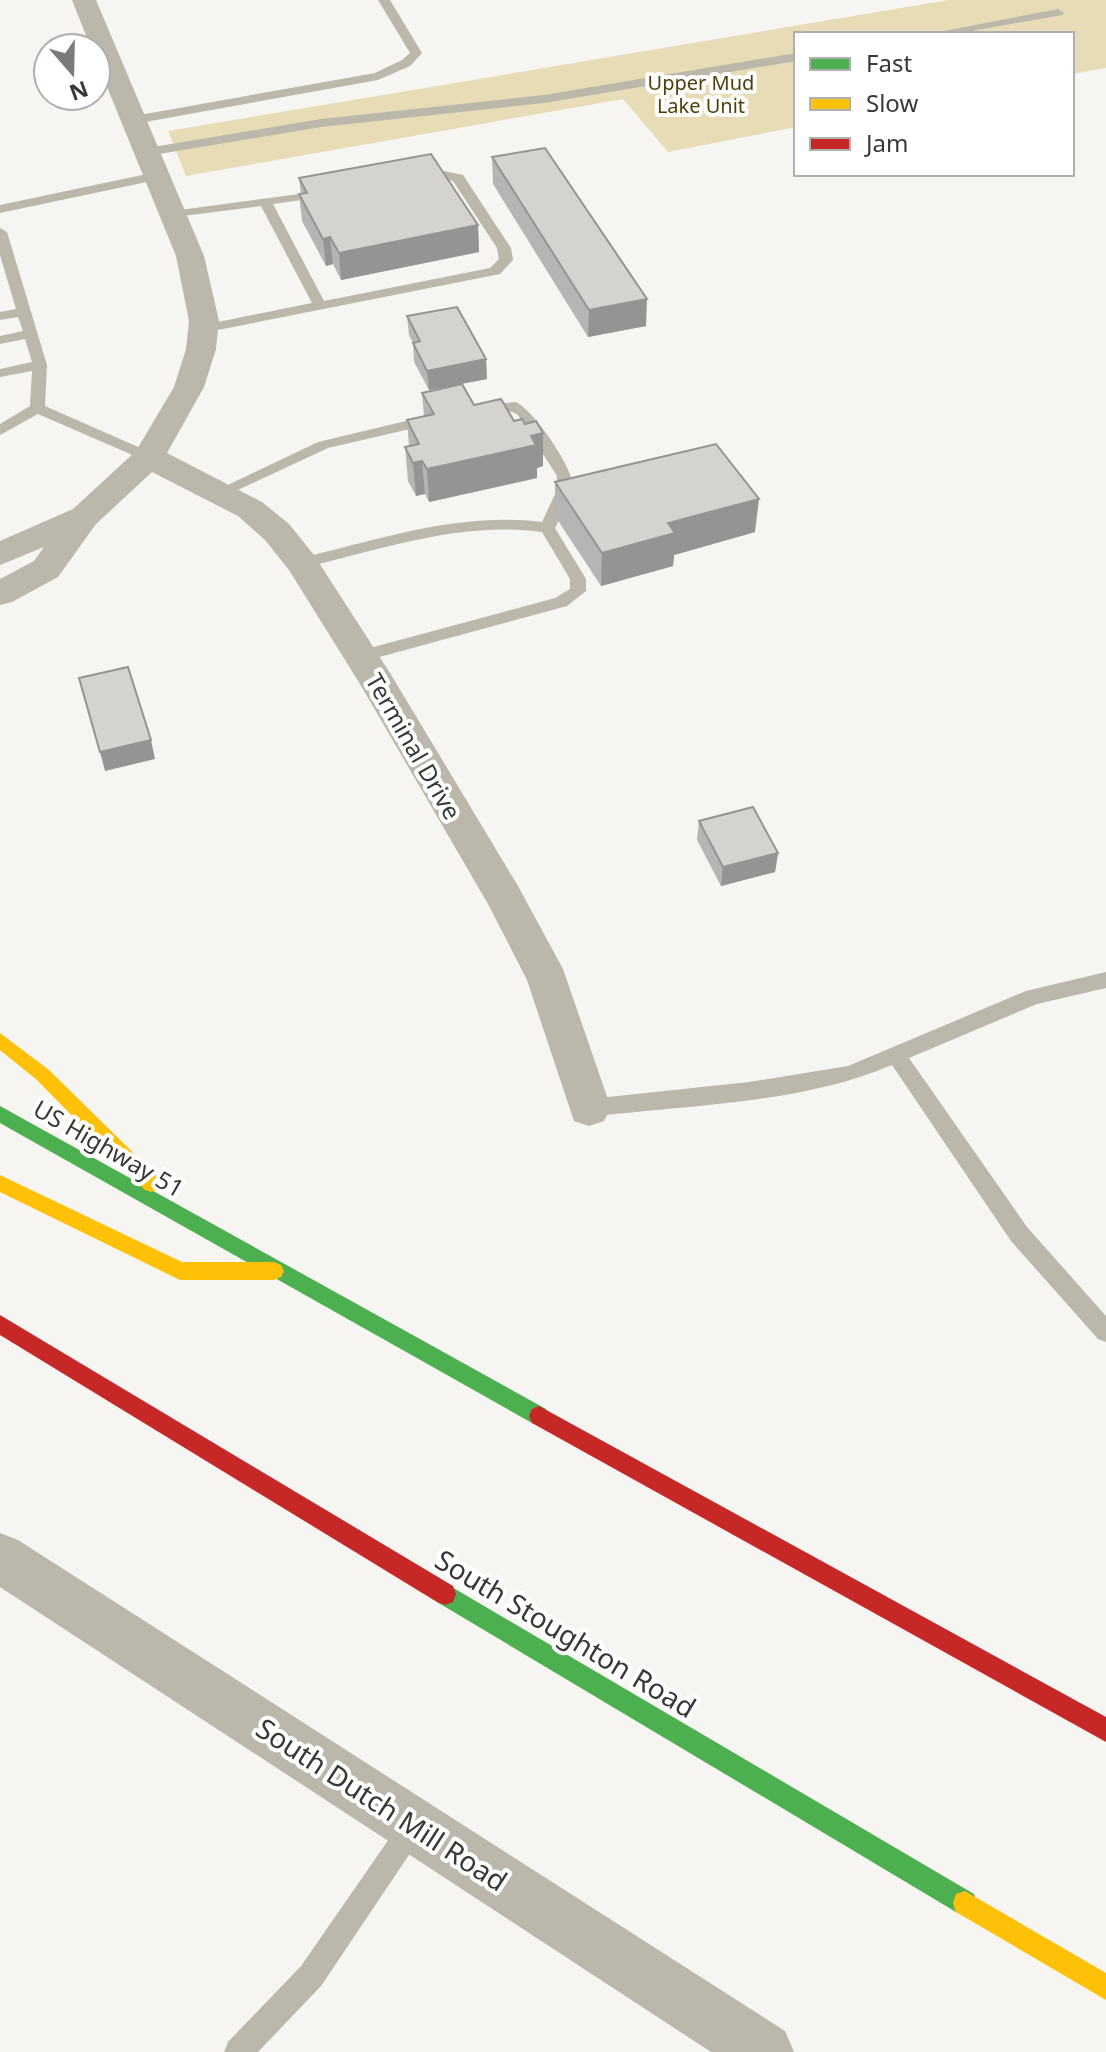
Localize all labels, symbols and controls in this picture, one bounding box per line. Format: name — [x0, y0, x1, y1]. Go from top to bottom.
north arrow — [32, 32, 112, 112]
legend — [794, 32, 1074, 176]
text: Fast — [866, 46, 912, 79]
park label: Upper Mud Lake Unit — [648, 69, 754, 119]
text: N — [66, 75, 93, 109]
text: Slow — [866, 86, 918, 119]
text: Jam — [864, 126, 908, 159]
street label: Terminal Drive — [359, 667, 469, 825]
street label: US Highway 51 — [28, 1092, 190, 1204]
street label: South Stoughton Road — [429, 1540, 703, 1726]
street label: South Dutch Mill Road — [249, 1709, 515, 1899]

